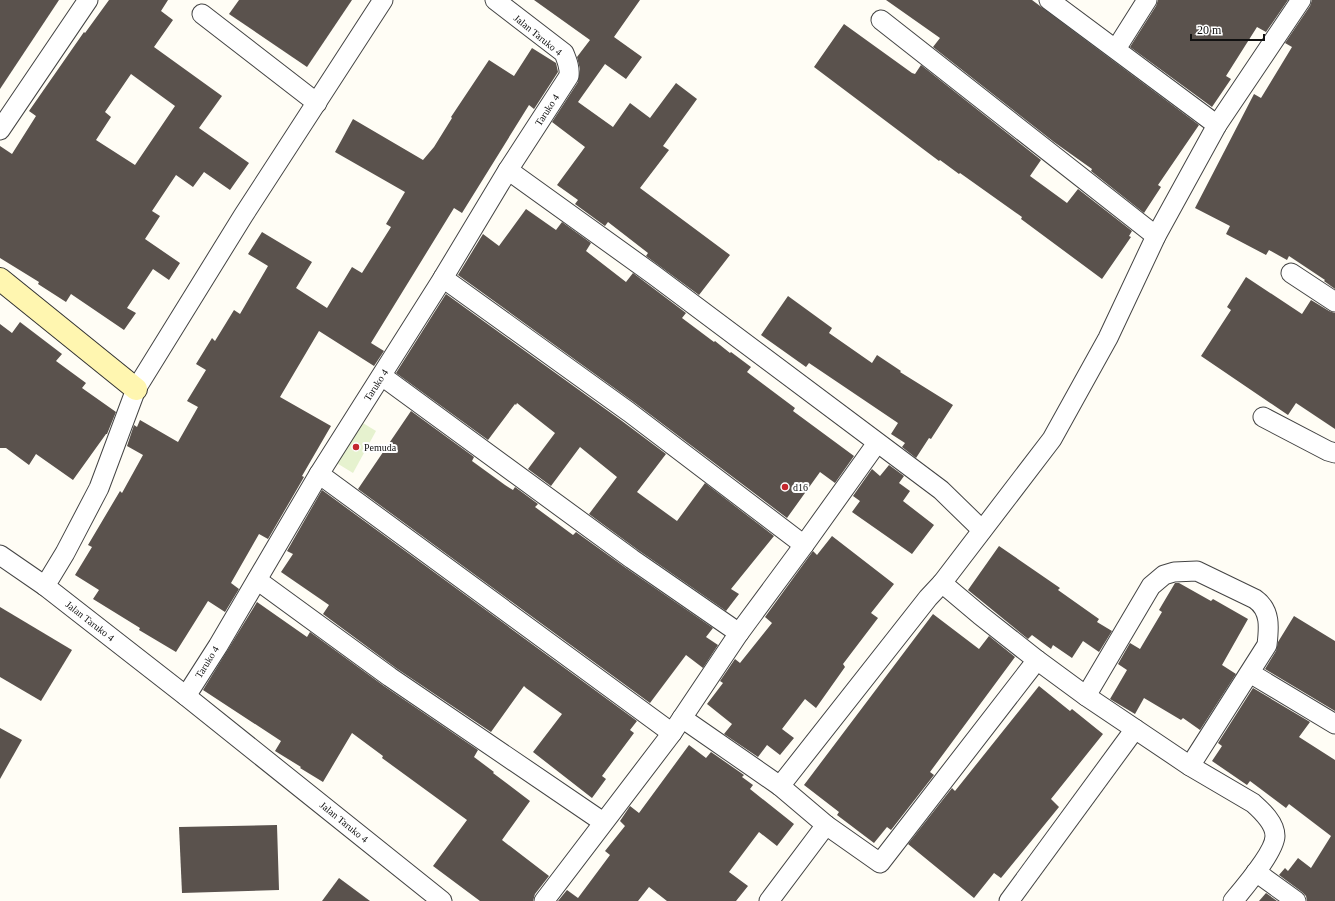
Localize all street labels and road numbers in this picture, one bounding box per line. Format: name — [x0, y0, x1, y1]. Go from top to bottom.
street label: Jalan Taruko 4 — [512, 12, 564, 58]
street label: Taruko 4 — [533, 92, 561, 128]
street label: Taruko 4 — [362, 367, 390, 403]
street label: Jalan Taruko 4 — [64, 599, 116, 643]
street label: Taruko 4 — [193, 644, 221, 680]
street label: Jalan Taruko 4 — [318, 799, 370, 845]

